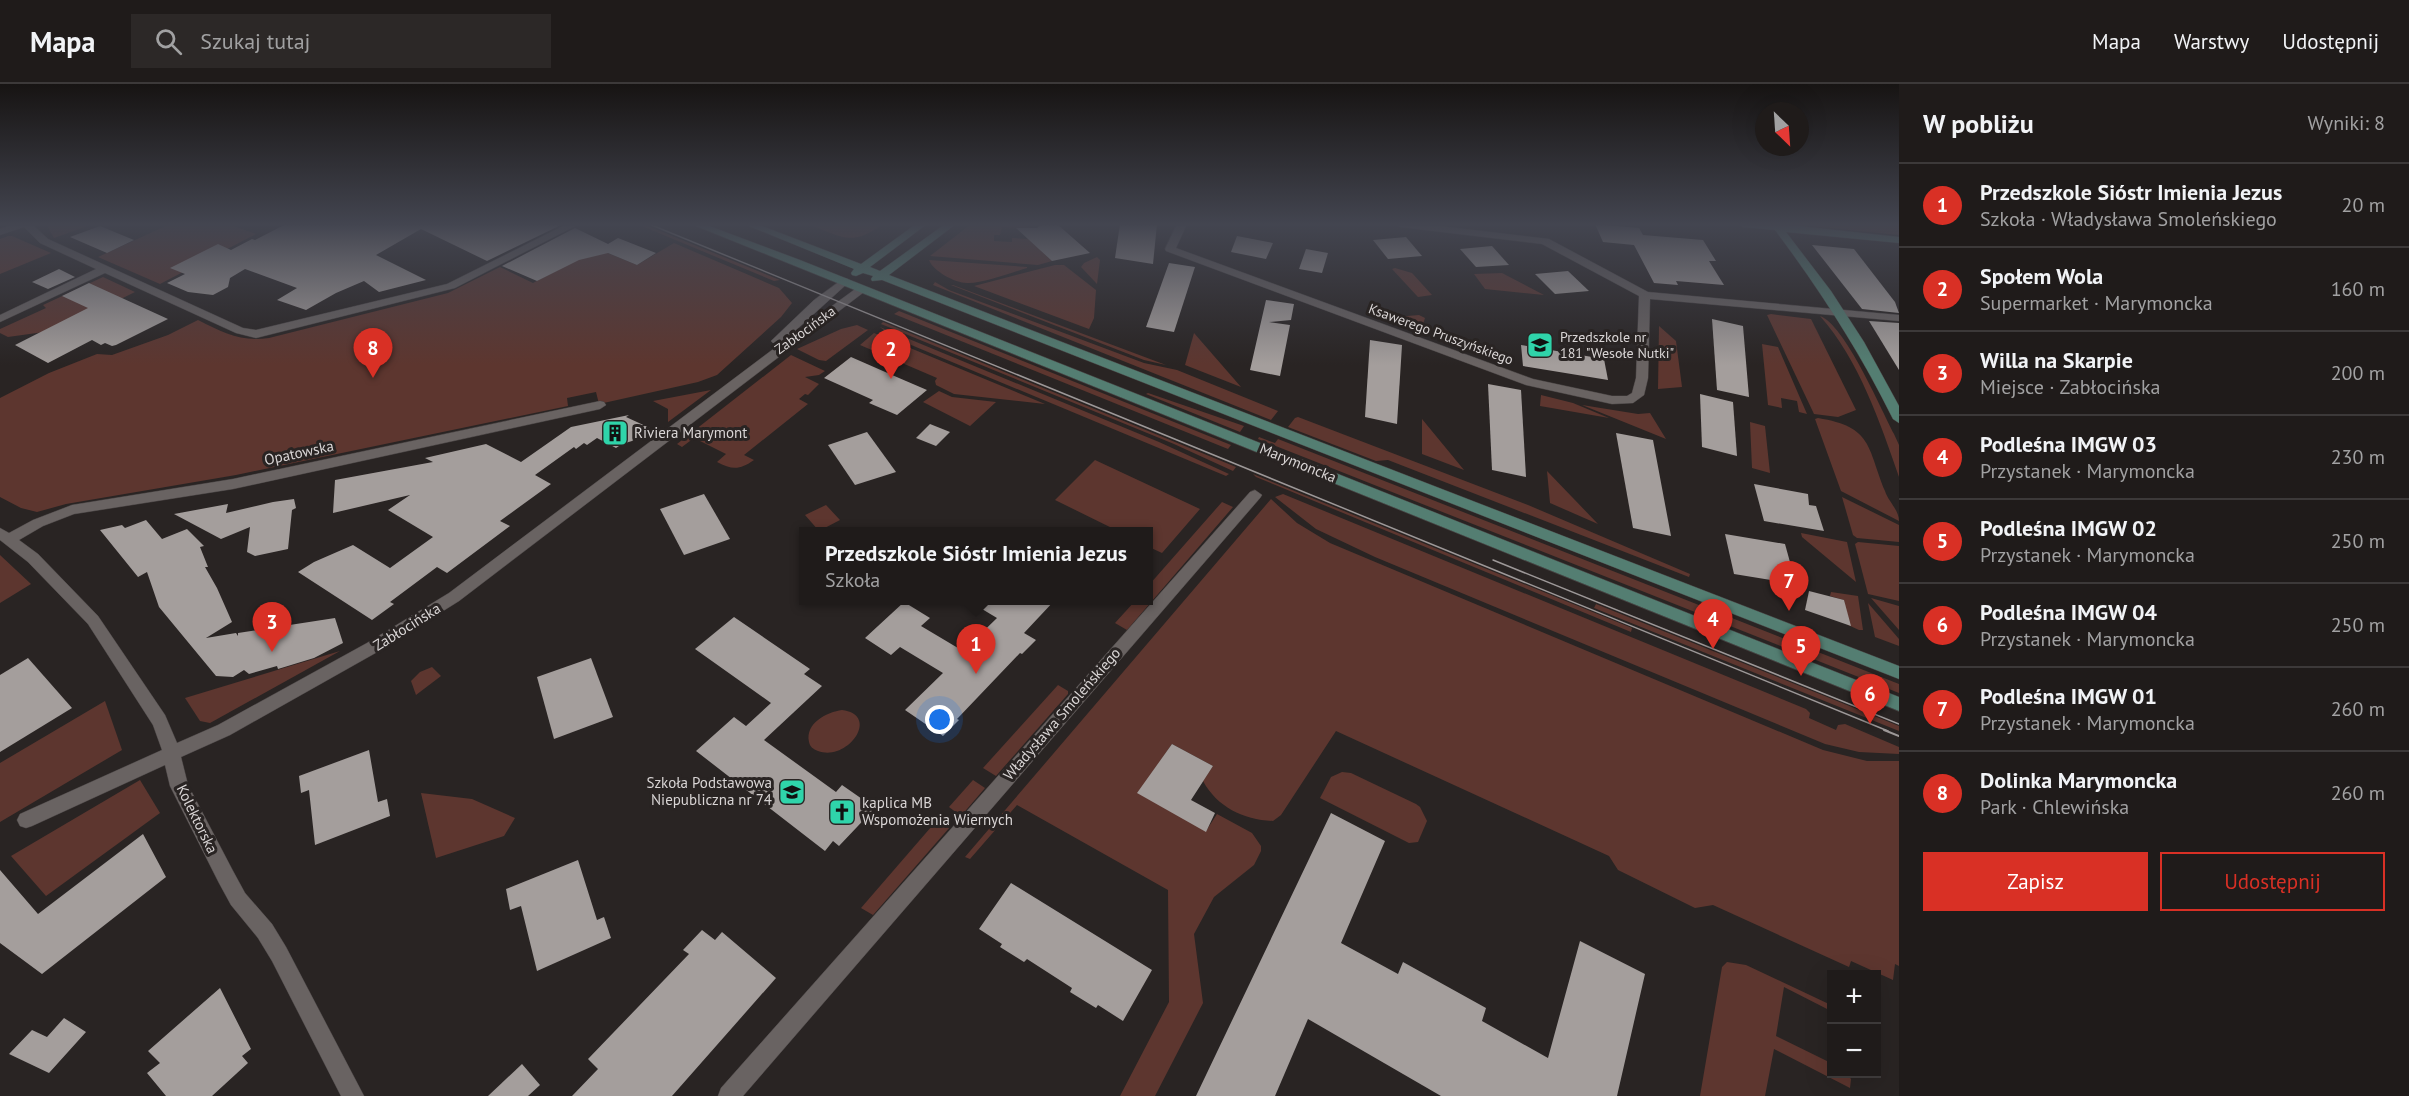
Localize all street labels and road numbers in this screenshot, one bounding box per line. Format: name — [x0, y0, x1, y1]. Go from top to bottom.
street label: Ksawerego Pruszyńskiego — [1366, 299, 1516, 369]
street label: Zabłocińska — [771, 302, 839, 358]
street label: Opatowska — [262, 436, 335, 469]
street label: Marymoncka — [1257, 439, 1339, 487]
street label: Zabłocińska — [370, 598, 444, 655]
street label: Władysława Smoleńskiego — [999, 644, 1124, 784]
street label: Kolektorska — [173, 781, 222, 856]

